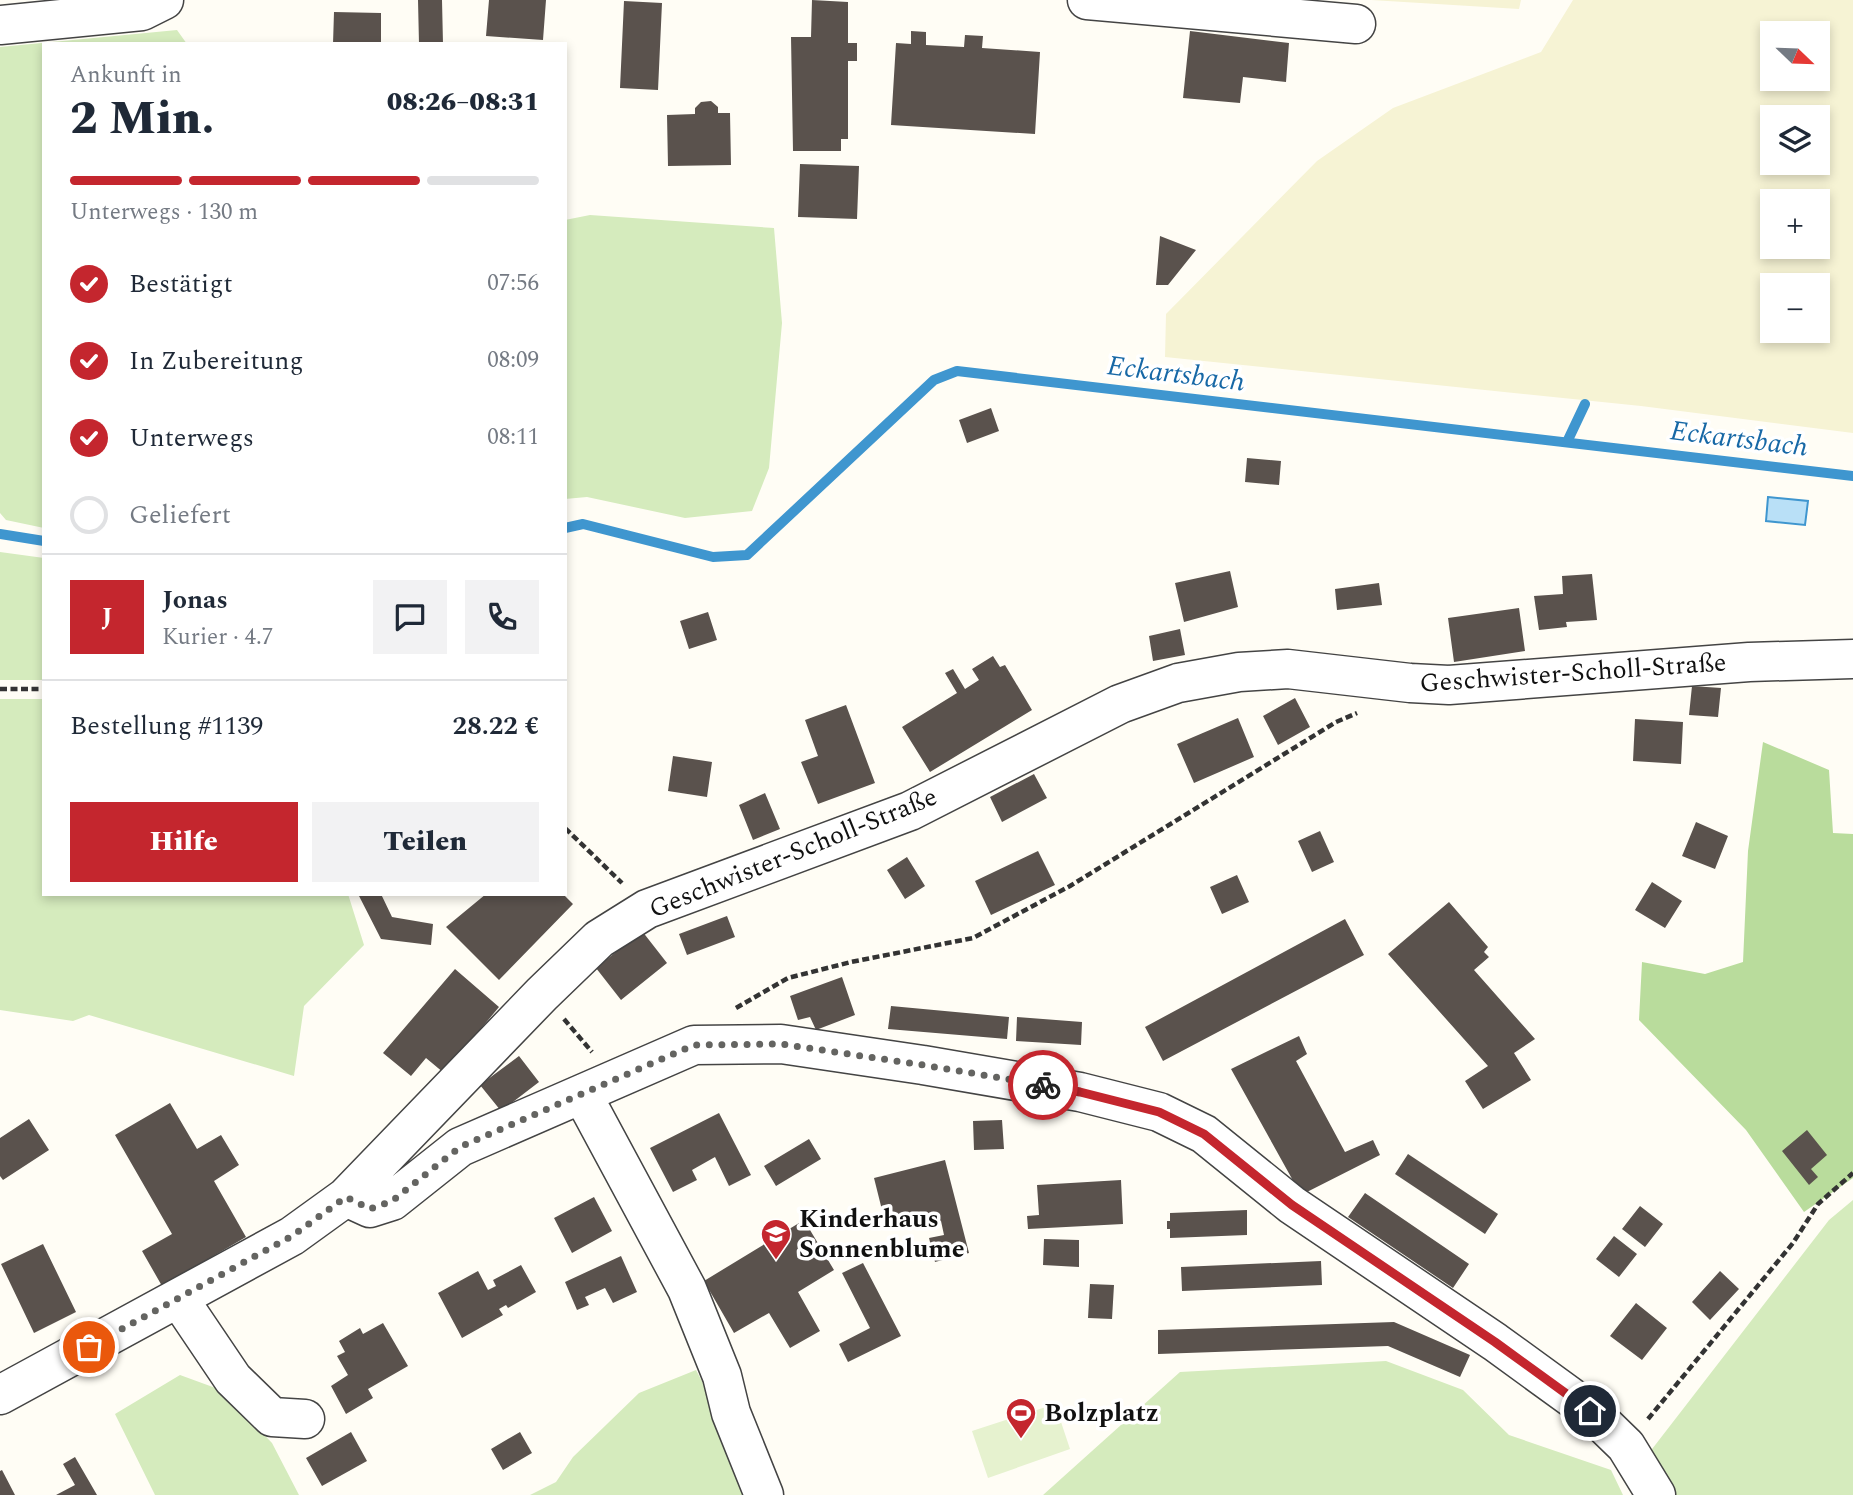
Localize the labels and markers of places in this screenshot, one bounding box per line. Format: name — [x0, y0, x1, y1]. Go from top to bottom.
place label: Kinderhaus Sonnenblume — [799, 1199, 965, 1269]
school or university icon: Kinderhaus Sonnenblume — [759, 1217, 793, 1261]
pin — [59, 1317, 119, 1377]
pin — [1560, 1381, 1620, 1441]
place label: Bolzplatz — [1044, 1393, 1159, 1433]
sports icon: Bolzplatz — [1004, 1396, 1038, 1440]

